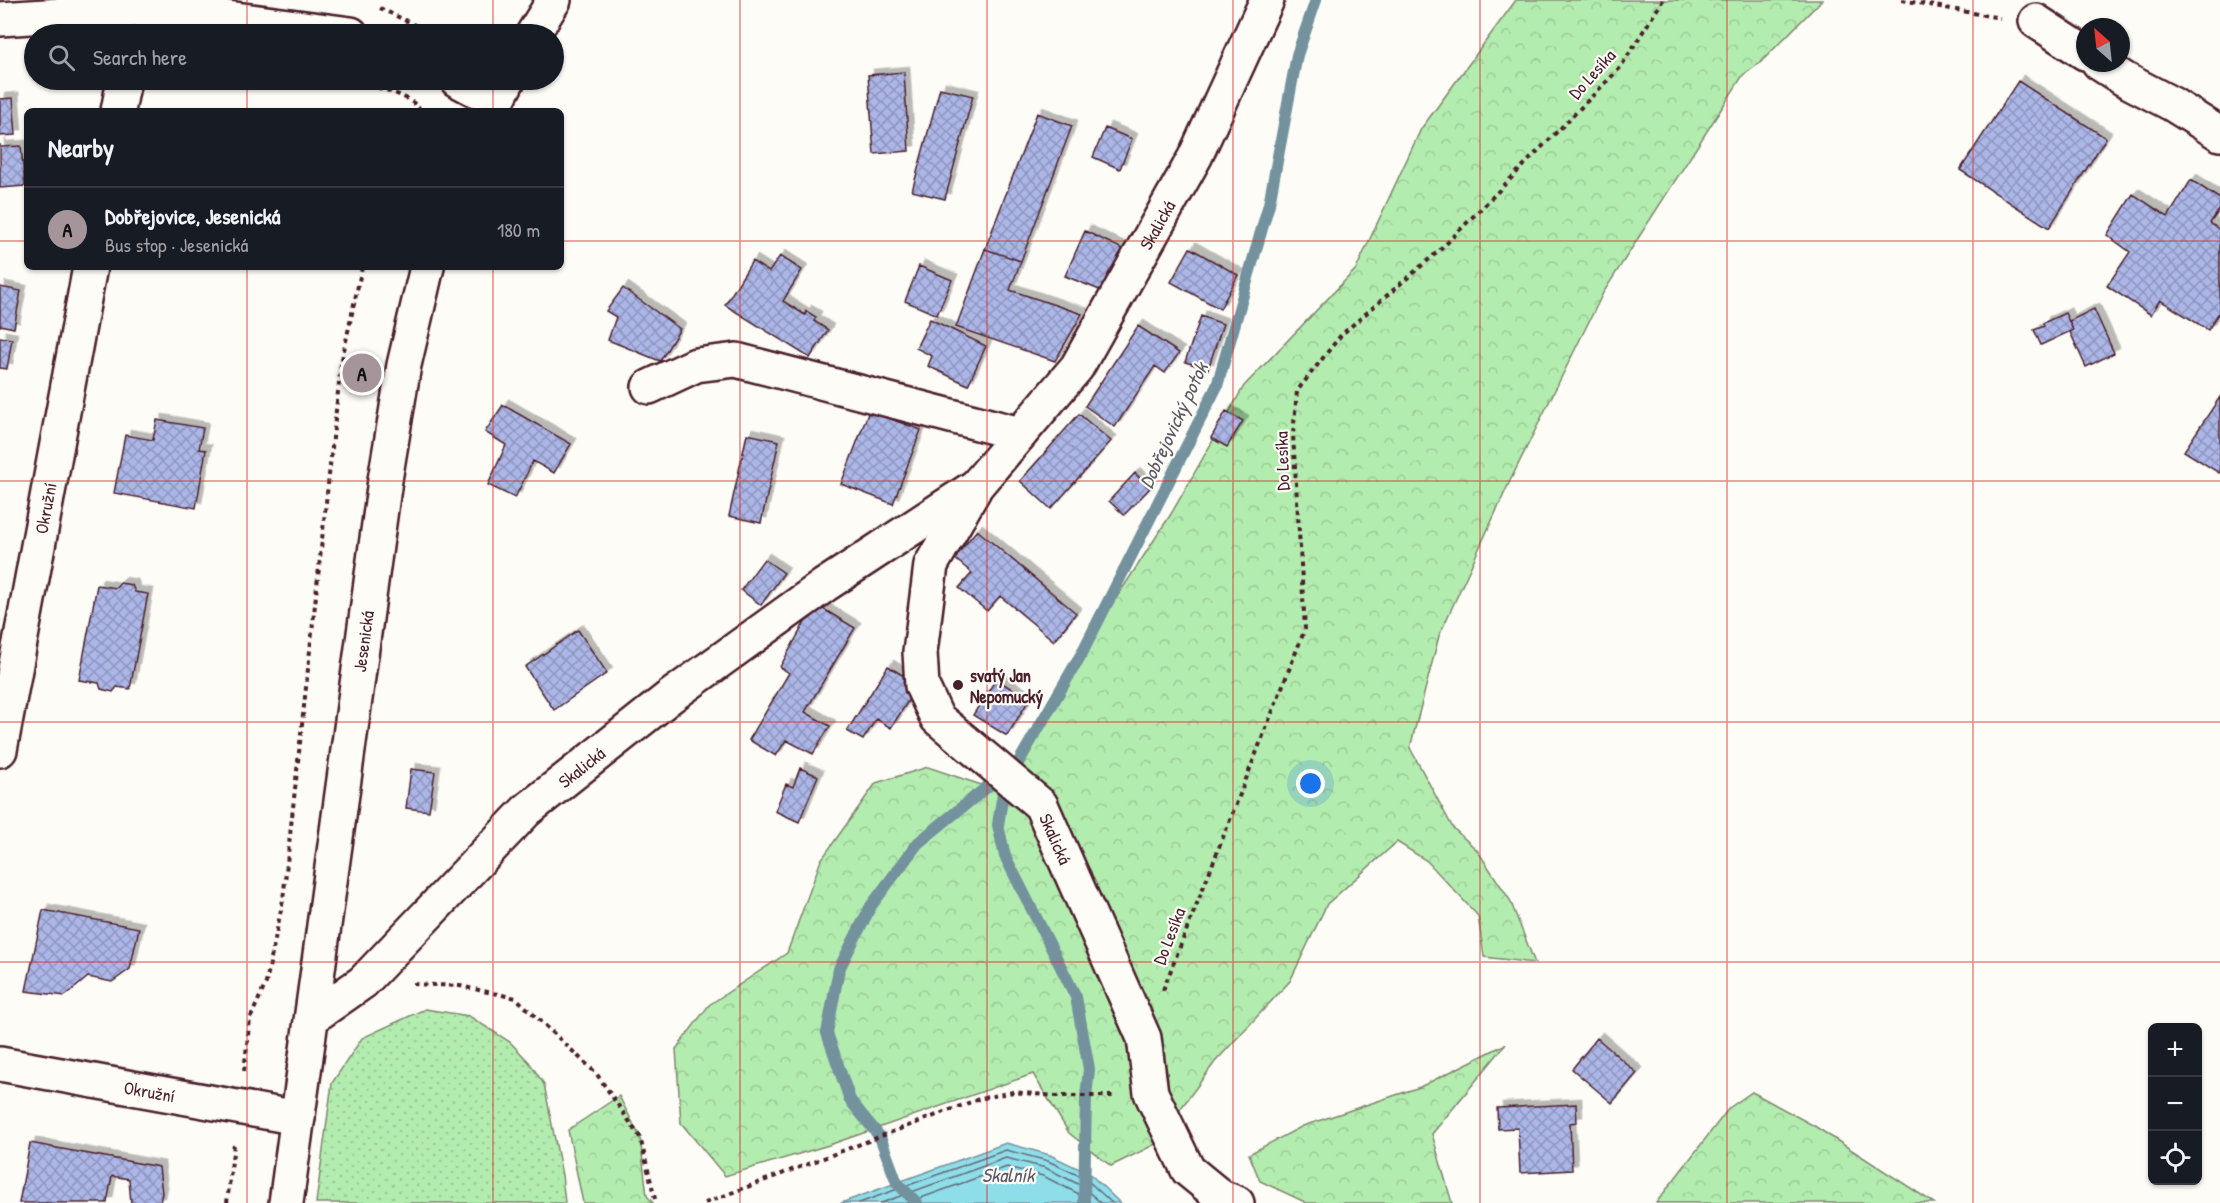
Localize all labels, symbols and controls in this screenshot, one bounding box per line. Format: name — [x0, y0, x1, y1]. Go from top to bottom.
north arrow — [2076, 18, 2130, 72]
search box — [24, 24, 564, 90]
icon: search — [45, 41, 78, 74]
text: Search here — [93, 42, 187, 72]
street label: Do Lesíka — [1563, 44, 1621, 104]
text: Nearby — [48, 130, 114, 165]
street label: Skalická — [1133, 195, 1181, 254]
text: Dobřejovice, Jesenická — [105, 201, 280, 231]
text: A — [63, 216, 72, 243]
text: 180 m — [497, 216, 540, 243]
text: Bus stop · Jesenická — [105, 231, 248, 258]
pin: A — [342, 350, 382, 395]
water label: Dobřejovický potok — [1132, 356, 1216, 493]
street label: Do Lesíka — [1268, 431, 1296, 491]
street label: Okružní — [28, 481, 62, 536]
street label: Jesenická — [346, 609, 379, 673]
place label: svatý Jan Nepomucký — [970, 663, 1044, 710]
marker: svatý Jan Nepomucký — [951, 678, 965, 692]
street label: Skalická — [553, 741, 610, 793]
your location — [1296, 769, 1325, 798]
street label: Skalická — [1034, 809, 1078, 868]
street label: Do Lesíka — [1147, 904, 1191, 968]
map controls — [2148, 1023, 2202, 1185]
button: + — [2148, 1023, 2202, 1077]
street label: Okružní — [122, 1074, 177, 1108]
button: − — [2148, 1077, 2202, 1131]
button: locate — [2148, 1131, 2202, 1185]
water label: Skalník — [982, 1161, 1036, 1188]

